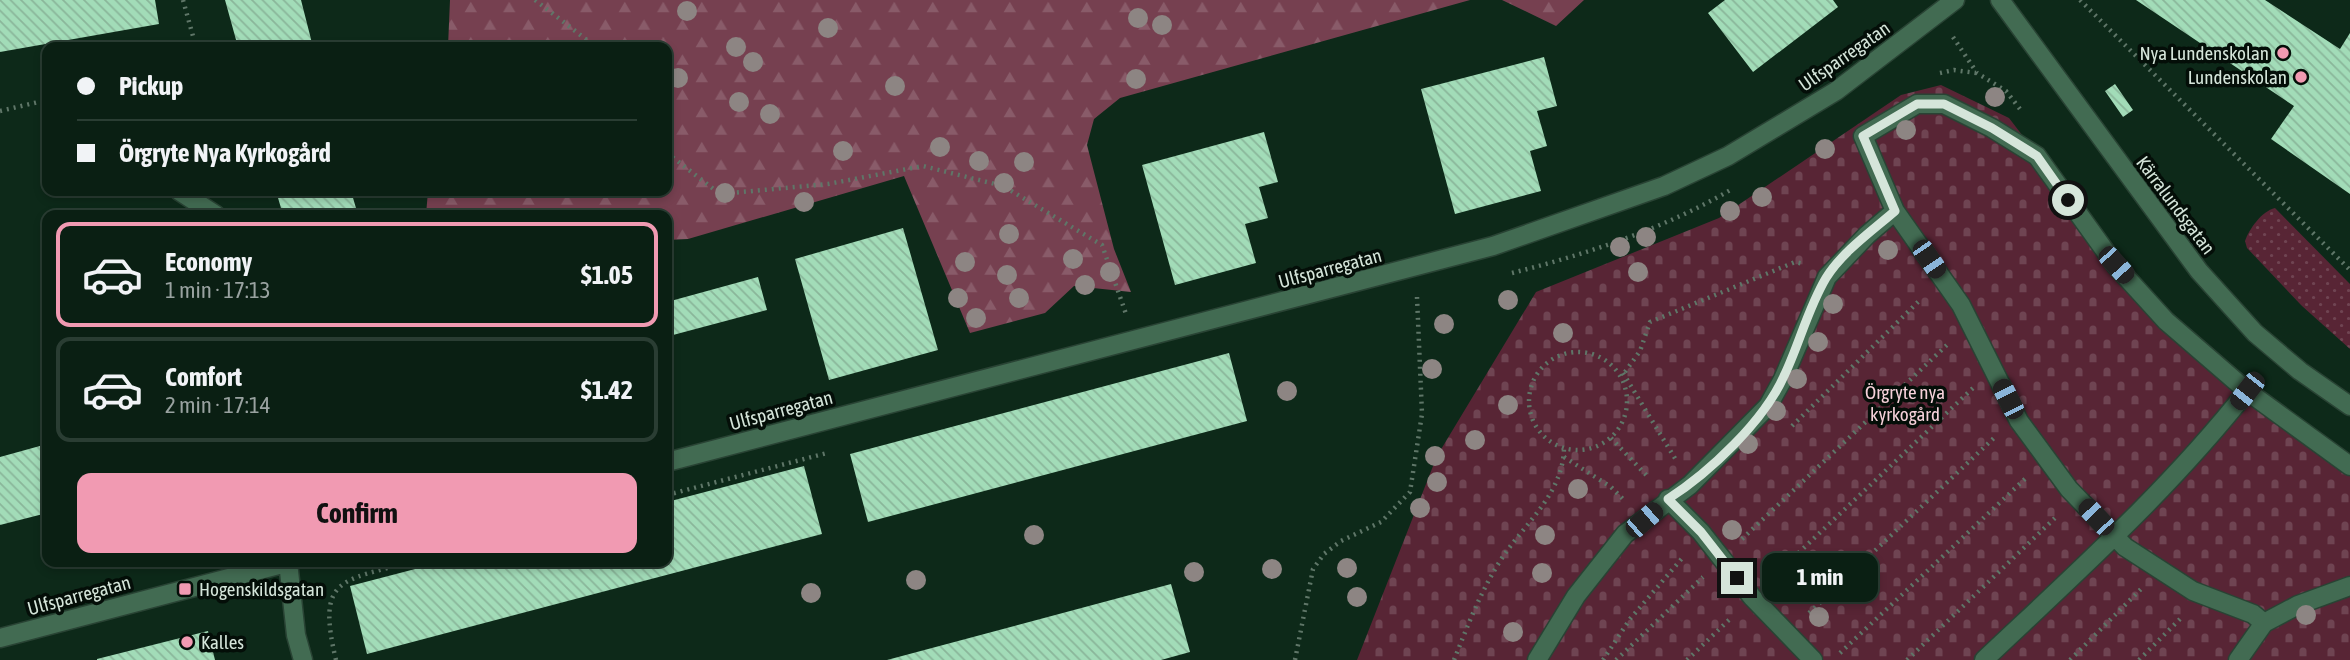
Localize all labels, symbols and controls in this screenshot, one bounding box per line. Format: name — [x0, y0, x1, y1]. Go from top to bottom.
street label: Ulfsparregatan — [1794, 17, 1894, 95]
place label: Nya Lundenskolan — [2139, 42, 2269, 64]
marker: Nya Lundenskolan — [2275, 45, 2291, 61]
place label: Lundenskolan — [2188, 66, 2287, 88]
marker: Lundenskolan — [2293, 69, 2309, 85]
text: Pickup — [119, 71, 183, 101]
text: Örgryte Nya Kyrkogård — [119, 138, 331, 168]
street label: Kärralundsgatan — [2132, 152, 2220, 258]
route start — [2052, 184, 2084, 216]
car — [1909, 236, 1950, 282]
car — [2095, 242, 2138, 288]
icon: car — [81, 243, 144, 306]
street label: Ulfsparregatan — [1276, 244, 1384, 292]
text: Economy — [165, 247, 252, 277]
text: $1.05 — [581, 260, 633, 290]
text: 1 min · 17:13 — [165, 277, 271, 303]
icon: car — [81, 358, 144, 421]
text: Comfort — [165, 362, 242, 392]
car — [2226, 368, 2269, 414]
text: $1.42 — [581, 375, 633, 405]
car — [1990, 376, 2027, 422]
park label: Örgryte nya kyrkogård — [1865, 381, 1945, 425]
street label: Ulfsparregatan — [727, 386, 835, 434]
text: 2 min · 17:14 — [165, 392, 271, 418]
button: Confirm — [77, 473, 637, 553]
car — [2074, 494, 2119, 540]
car — [1622, 498, 1667, 542]
callout: 1 min — [1762, 554, 1877, 602]
route end — [1721, 562, 1753, 594]
text: 1 min — [1797, 564, 1843, 590]
street label: Ulfsparregatan — [25, 571, 133, 619]
place label: Hogenskildsgatan — [199, 578, 324, 600]
marker: Hogenskildsgatan — [177, 581, 193, 597]
place label: Kalles — [201, 631, 244, 653]
marker: Kalles — [179, 634, 195, 650]

